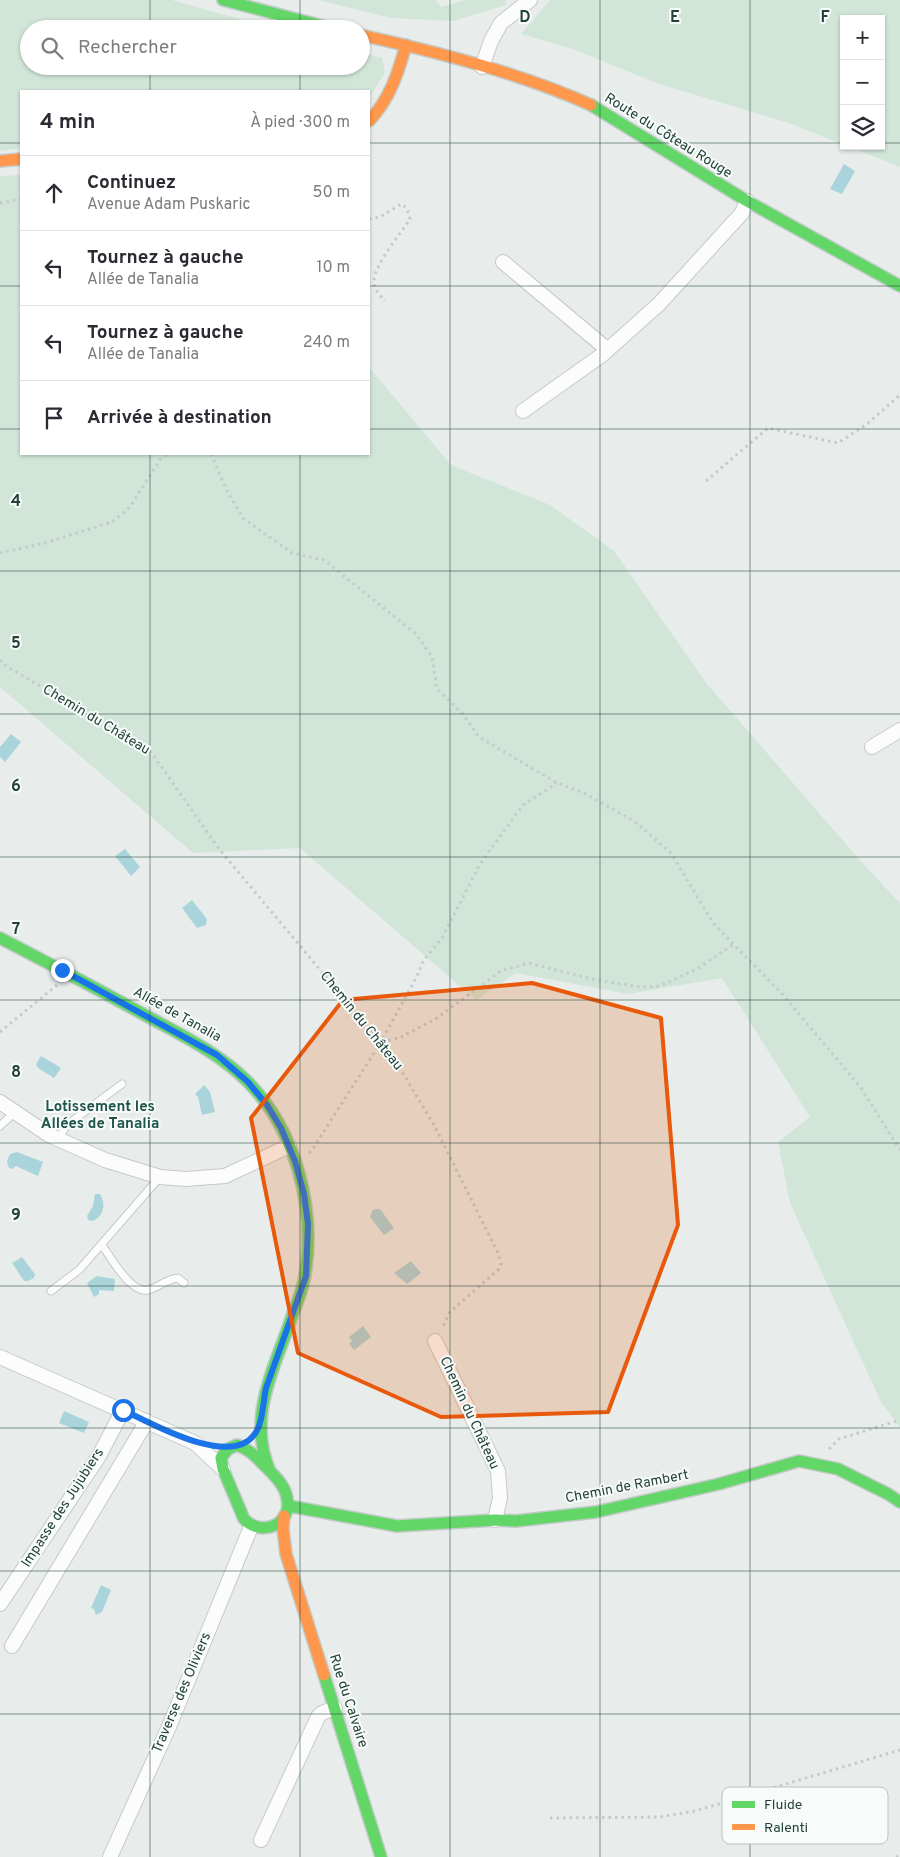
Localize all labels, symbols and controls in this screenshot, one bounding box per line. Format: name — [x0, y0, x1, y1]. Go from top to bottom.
text: D — [519, 8, 531, 28]
text: E — [670, 8, 680, 28]
text: F — [820, 8, 830, 28]
map controls — [840, 15, 885, 150]
button: + — [840, 15, 885, 60]
search box — [20, 20, 370, 75]
icon: search — [38, 34, 66, 62]
text: Rechercher — [78, 36, 177, 60]
button: − — [840, 60, 885, 105]
street label: Route du Côteau Rouge — [601, 90, 735, 182]
button: layers — [840, 105, 885, 150]
text: 4 min — [40, 109, 96, 136]
text: À pied · 300 m — [250, 113, 350, 133]
text: Continuez — [87, 171, 176, 195]
icon: ahead — [40, 179, 68, 207]
text: 50 m — [313, 183, 350, 203]
text: Avenue Adam Puskaric — [87, 195, 251, 215]
text: Tournez à gauche — [87, 246, 244, 270]
icon: left — [40, 254, 68, 282]
text: 10 m — [316, 258, 350, 278]
text: Allée de Tanalia — [87, 270, 199, 290]
text: Tournez à gauche — [87, 321, 244, 345]
icon: left — [40, 329, 68, 357]
text: 240 m — [303, 333, 350, 353]
text: Allée de Tanalia — [87, 345, 199, 365]
icon: arrive — [40, 404, 68, 432]
text: Arrivée à destination — [87, 406, 272, 430]
text: 4 — [11, 492, 21, 512]
text: 5 — [11, 634, 21, 654]
street label: Chemin du Château — [39, 681, 153, 759]
text: 6 — [11, 777, 21, 797]
text: 7 — [12, 920, 20, 940]
route end — [51, 959, 74, 982]
street label: Chemin du Château — [316, 968, 406, 1074]
street label: Allée de Tanalia — [130, 984, 224, 1046]
text: 8 — [11, 1063, 21, 1083]
district label: Lotissement les Allées de Tanalia — [41, 1098, 159, 1134]
text: 9 — [11, 1206, 21, 1226]
street label: Chemin du Château — [435, 1354, 503, 1472]
route start — [112, 1399, 135, 1422]
street label: Impasse des Jujubiers — [18, 1445, 108, 1571]
street label: Chemin de Rambert — [564, 1467, 690, 1507]
street label: Traverse des Oliviers — [149, 1630, 215, 1756]
street label: Rue du Calvaire — [325, 1652, 371, 1750]
legend — [722, 1787, 888, 1844]
text: Fluide — [764, 1797, 802, 1814]
text: Ralenti — [764, 1820, 808, 1837]

